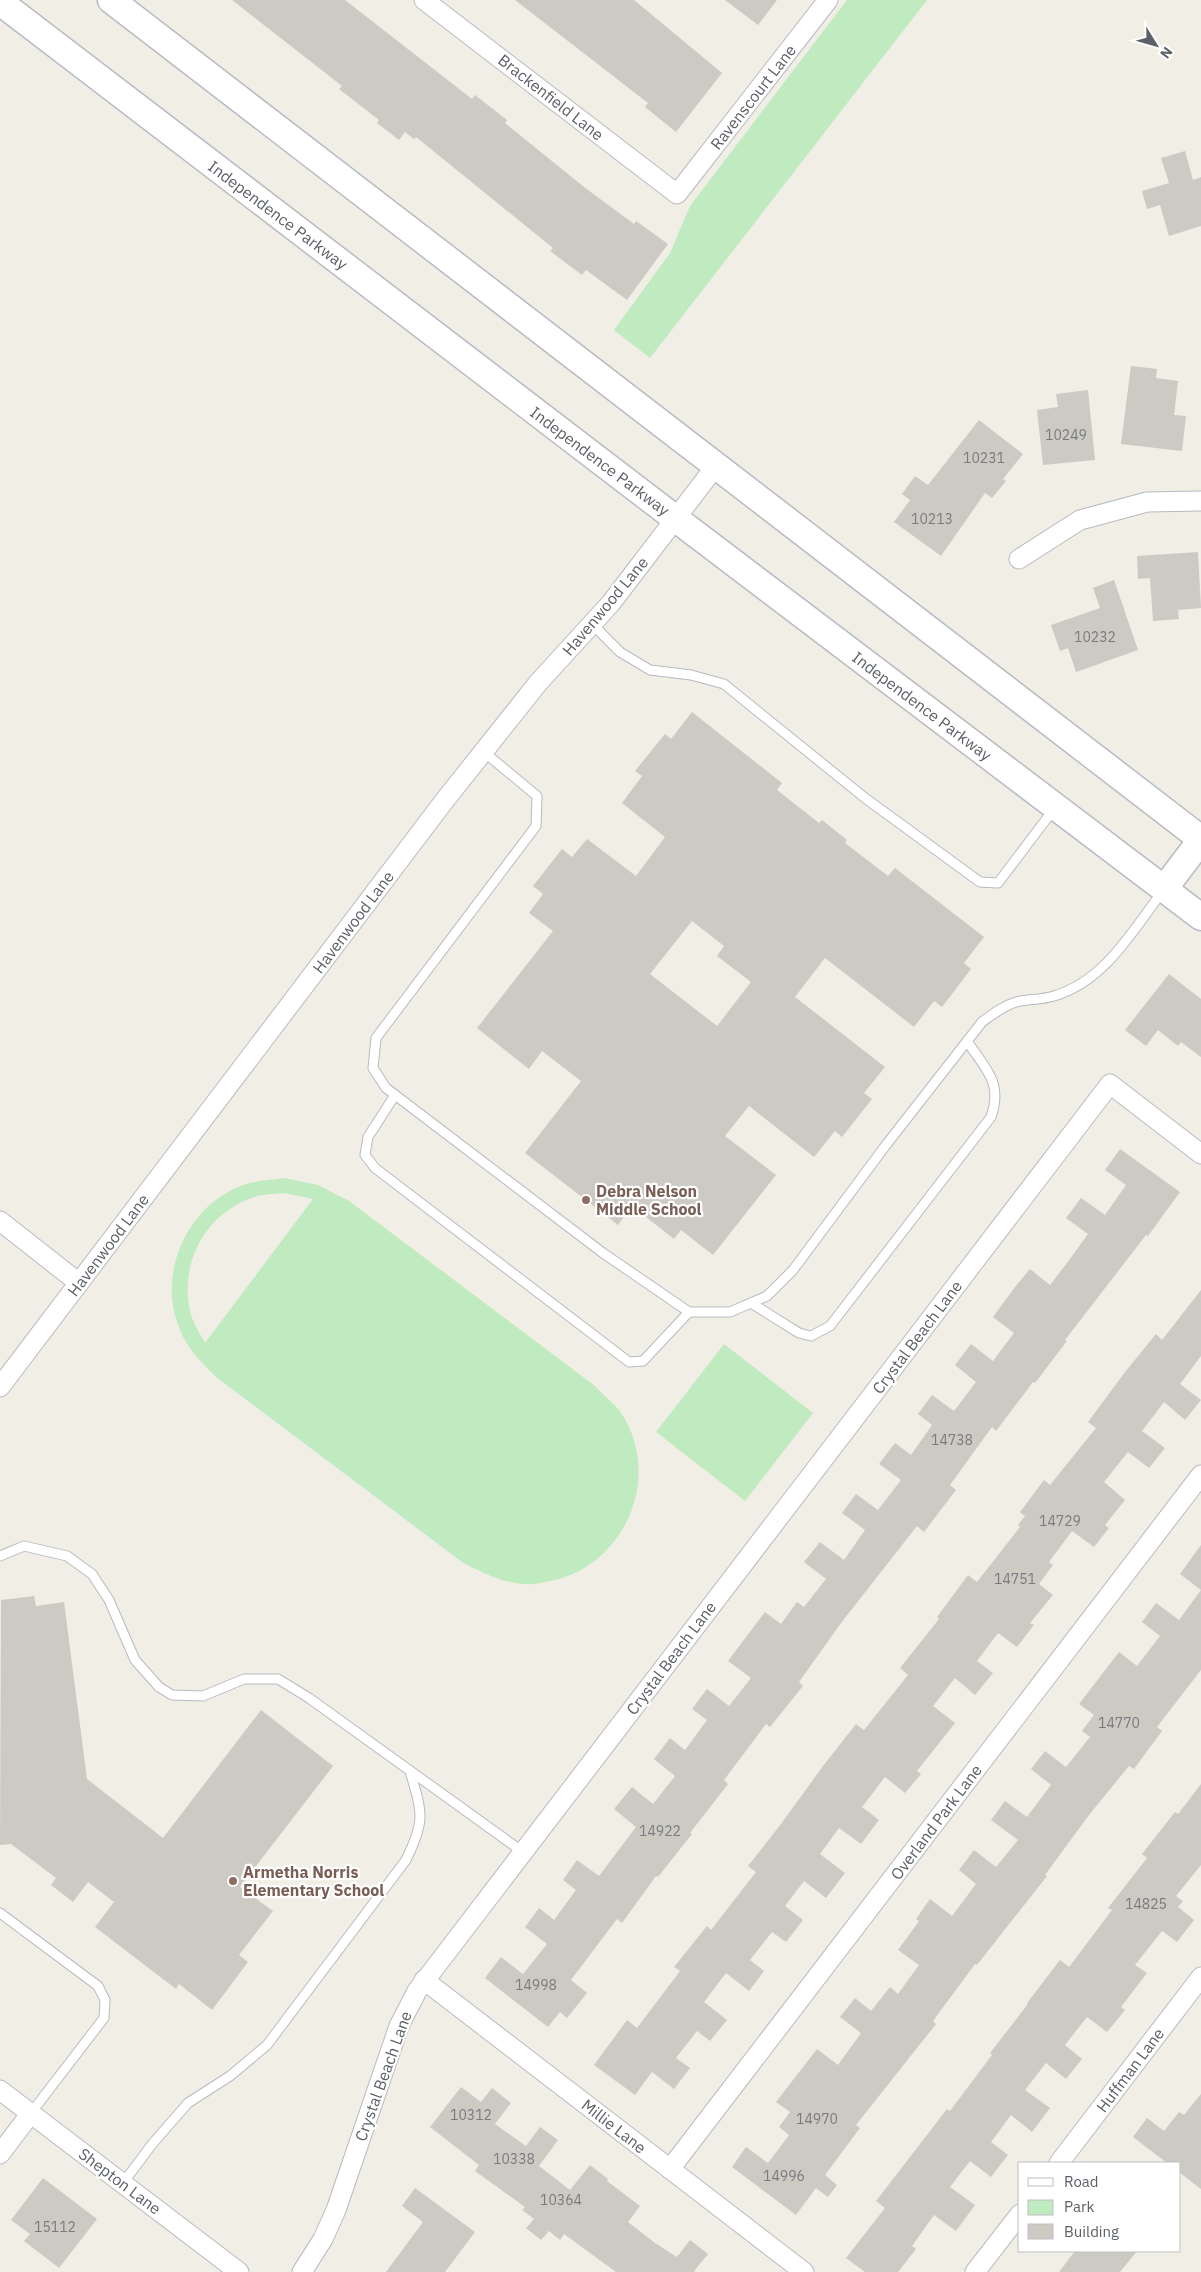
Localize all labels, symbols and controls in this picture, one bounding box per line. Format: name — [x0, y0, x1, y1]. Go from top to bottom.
north arrow — [1131, 20, 1181, 70]
street label: Ravenscourt Lane — [706, 40, 800, 153]
text: N — [1156, 43, 1177, 62]
street label: Brackenfield Lane — [494, 50, 608, 145]
street label: Independence Parkway — [204, 156, 352, 274]
street label: Independence Parkway — [526, 402, 674, 520]
house number: 10249 — [1045, 426, 1087, 444]
house number: 10231 — [963, 449, 1005, 467]
house number: 10213 — [911, 510, 953, 528]
street label: Havenwood Lane — [558, 552, 652, 659]
house number: 10232 — [1074, 628, 1116, 646]
street label: Independence Parkway — [848, 647, 996, 765]
street label: Havenwood Lane — [308, 867, 398, 977]
place label: Debra Nelson Middle School — [596, 1181, 702, 1219]
street label: Havenwood Lane — [63, 1190, 153, 1300]
marker: Debra Nelson Middle School — [580, 1194, 592, 1206]
street label: Crystal Beach Lane — [868, 1276, 966, 1398]
house number: 14738 — [931, 1431, 973, 1449]
house number: 14729 — [1039, 1512, 1081, 1530]
house number: 14751 — [994, 1570, 1036, 1588]
street label: Crystal Beach Lane — [622, 1597, 720, 1719]
house number: 14770 — [1098, 1714, 1140, 1732]
street label: Overland Park Lane — [886, 1760, 986, 1884]
house number: 14922 — [639, 1822, 681, 1840]
place label: Armetha Norris Elementary School — [243, 1862, 384, 1900]
marker: Armetha Norris Elementary School — [227, 1875, 239, 1887]
house number: 14825 — [1125, 1895, 1167, 1913]
house number: 14998 — [515, 1976, 557, 1994]
street label: Crystal Beach Lane — [350, 2008, 416, 2144]
street label: Huffman Lane — [1092, 2024, 1168, 2116]
street label: Millie Lane — [578, 2095, 651, 2158]
house number: 10312 — [450, 2106, 492, 2124]
house number: 14970 — [796, 2110, 838, 2128]
street label: Shepton Lane — [75, 2143, 165, 2219]
house number: 10338 — [493, 2150, 535, 2168]
legend — [1018, 2162, 1181, 2252]
house number: 14996 — [763, 2167, 805, 2185]
text: Road — [1064, 2172, 1099, 2191]
house number: 10364 — [540, 2191, 582, 2209]
text: Park — [1064, 2197, 1094, 2216]
house number: 15112 — [34, 2218, 76, 2236]
text: Building — [1064, 2222, 1119, 2241]

